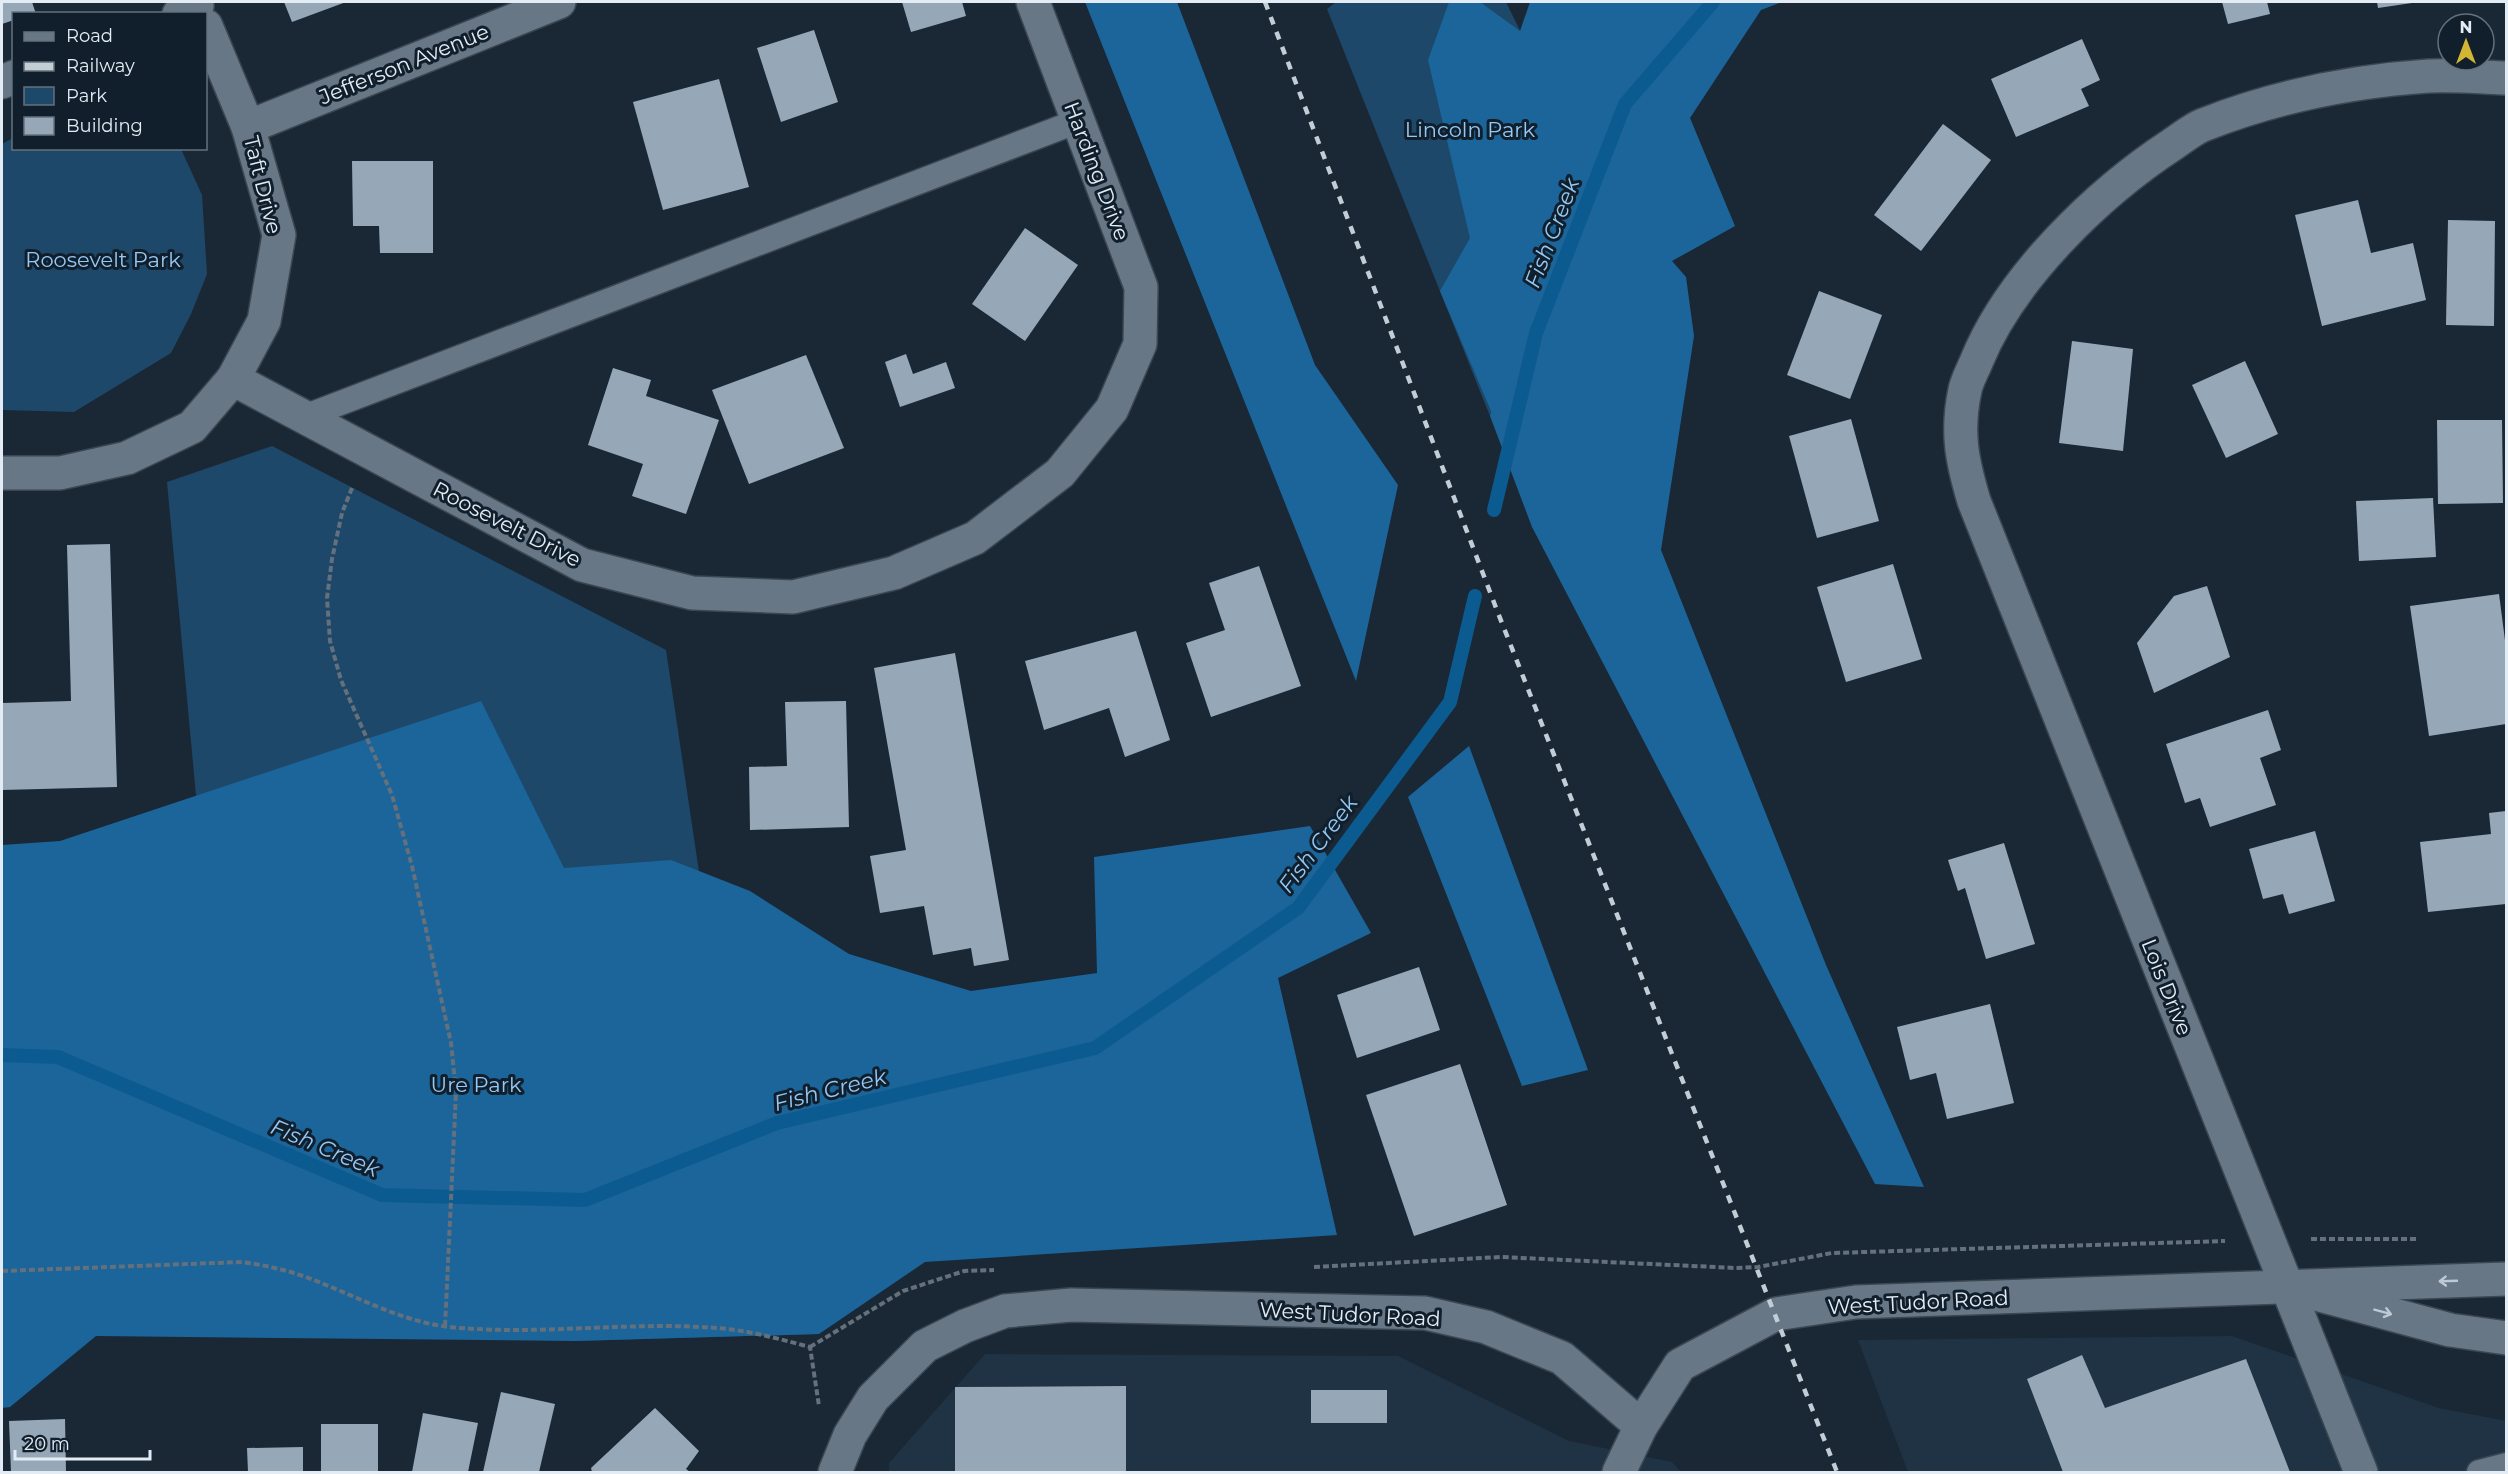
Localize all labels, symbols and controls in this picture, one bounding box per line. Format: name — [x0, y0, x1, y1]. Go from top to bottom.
legend — [12, 12, 207, 150]
north arrow — [2436, 12, 2496, 72]
text: N — [2460, 18, 2472, 37]
street label: Jefferson Avenue — [315, 19, 492, 110]
text: Road — [66, 25, 113, 47]
text: Railway — [66, 55, 135, 77]
text: Park — [66, 85, 107, 107]
street label: Harding Drive — [1059, 98, 1135, 244]
text: Building — [66, 115, 143, 137]
park label: Lincoln Park — [1405, 117, 1536, 142]
street label: Taft Drive — [239, 133, 287, 237]
water label: Fish Creek — [1519, 174, 1586, 292]
park label: Roosevelt Park — [25, 247, 181, 272]
street label: Roosevelt Drive — [429, 476, 585, 572]
water label: Fish Creek — [1273, 789, 1364, 898]
street label: Lois Drive — [2136, 935, 2198, 1039]
water label: Fish Creek — [771, 1063, 890, 1117]
park label: Ure Park — [431, 1072, 522, 1097]
water label: Fish Creek — [267, 1113, 384, 1183]
one-way arrow — [2439, 1275, 2459, 1287]
street label: West Tudor Road — [1827, 1285, 2009, 1319]
street label: West Tudor Road — [1259, 1297, 1441, 1331]
one-way arrow — [2373, 1306, 2392, 1318]
scale bar — [15, 1423, 150, 1461]
text: 20 m — [24, 1433, 70, 1455]

